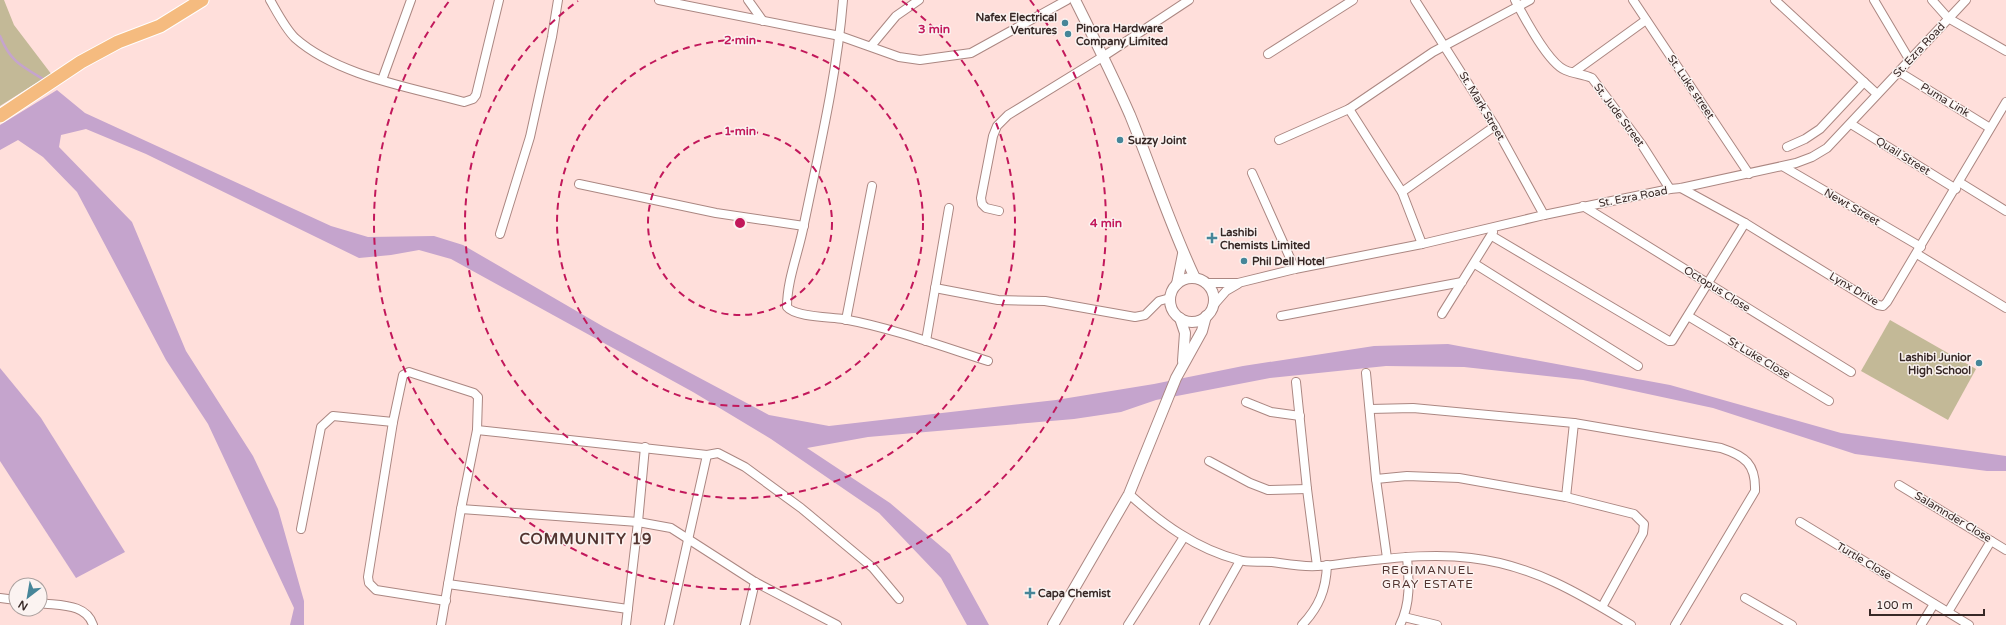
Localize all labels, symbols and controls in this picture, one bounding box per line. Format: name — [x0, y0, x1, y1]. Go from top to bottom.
place label: Nafex Electrical Ventures — [975, 11, 1058, 37]
marker: Nafex Electrical Ventures — [1060, 18, 1070, 28]
street label: St. Ezra Road — [1890, 20, 1948, 80]
text: 3 min — [918, 22, 950, 36]
place label: Pinora Hardware Company Limited — [1076, 22, 1168, 49]
marker: Pinora Hardware Company Limited — [1063, 29, 1073, 39]
text: 2 min — [724, 33, 756, 47]
street label: St. Luke street — [1665, 52, 1717, 122]
street label: St. Mark Street — [1456, 69, 1508, 143]
street label: Puma Link — [1918, 80, 1972, 120]
street label: St. Jude Street — [1591, 81, 1647, 149]
text: 1 min — [724, 124, 756, 138]
place label: Suzzy Joint — [1128, 134, 1187, 148]
street label: Quail Street — [1873, 134, 1933, 178]
marker: Suzzy Joint — [1115, 135, 1125, 145]
street label: St. Ezra Road — [1597, 184, 1669, 210]
street label: Newt Street — [1822, 186, 1882, 228]
centre of rings — [733, 216, 747, 230]
text: 4 min — [1090, 216, 1122, 230]
place label: Lashibi Chemists Limited — [1220, 226, 1310, 252]
marker: Lashibi Chemists Limited — [1207, 233, 1217, 243]
place label: Phil Dell Hotel — [1252, 255, 1325, 268]
marker: Phil Dell Hotel — [1239, 256, 1249, 266]
street label: Octopus Close — [1681, 263, 1753, 315]
street label: Lynx Drive — [1827, 270, 1881, 308]
street label: St Luke Close — [1726, 334, 1792, 382]
place label: Lashibi Junior High School — [1899, 351, 1972, 378]
marker: Lashibi Junior High School — [1974, 358, 1984, 368]
street label: Salamnder Close — [1912, 489, 1994, 545]
district label: COMMUNITY 19 — [519, 530, 653, 548]
street label: Turtle Close — [1834, 540, 1894, 582]
district label: REGIMANUEL GRAY ESTATE — [1382, 563, 1474, 591]
north arrow — [8, 577, 48, 617]
place label: Capa Chemist — [1038, 587, 1111, 601]
marker: Capa Chemist — [1025, 588, 1035, 598]
scale bar — [1870, 591, 1984, 617]
text: N — [16, 597, 30, 613]
text: 100 m — [1876, 598, 1913, 612]

